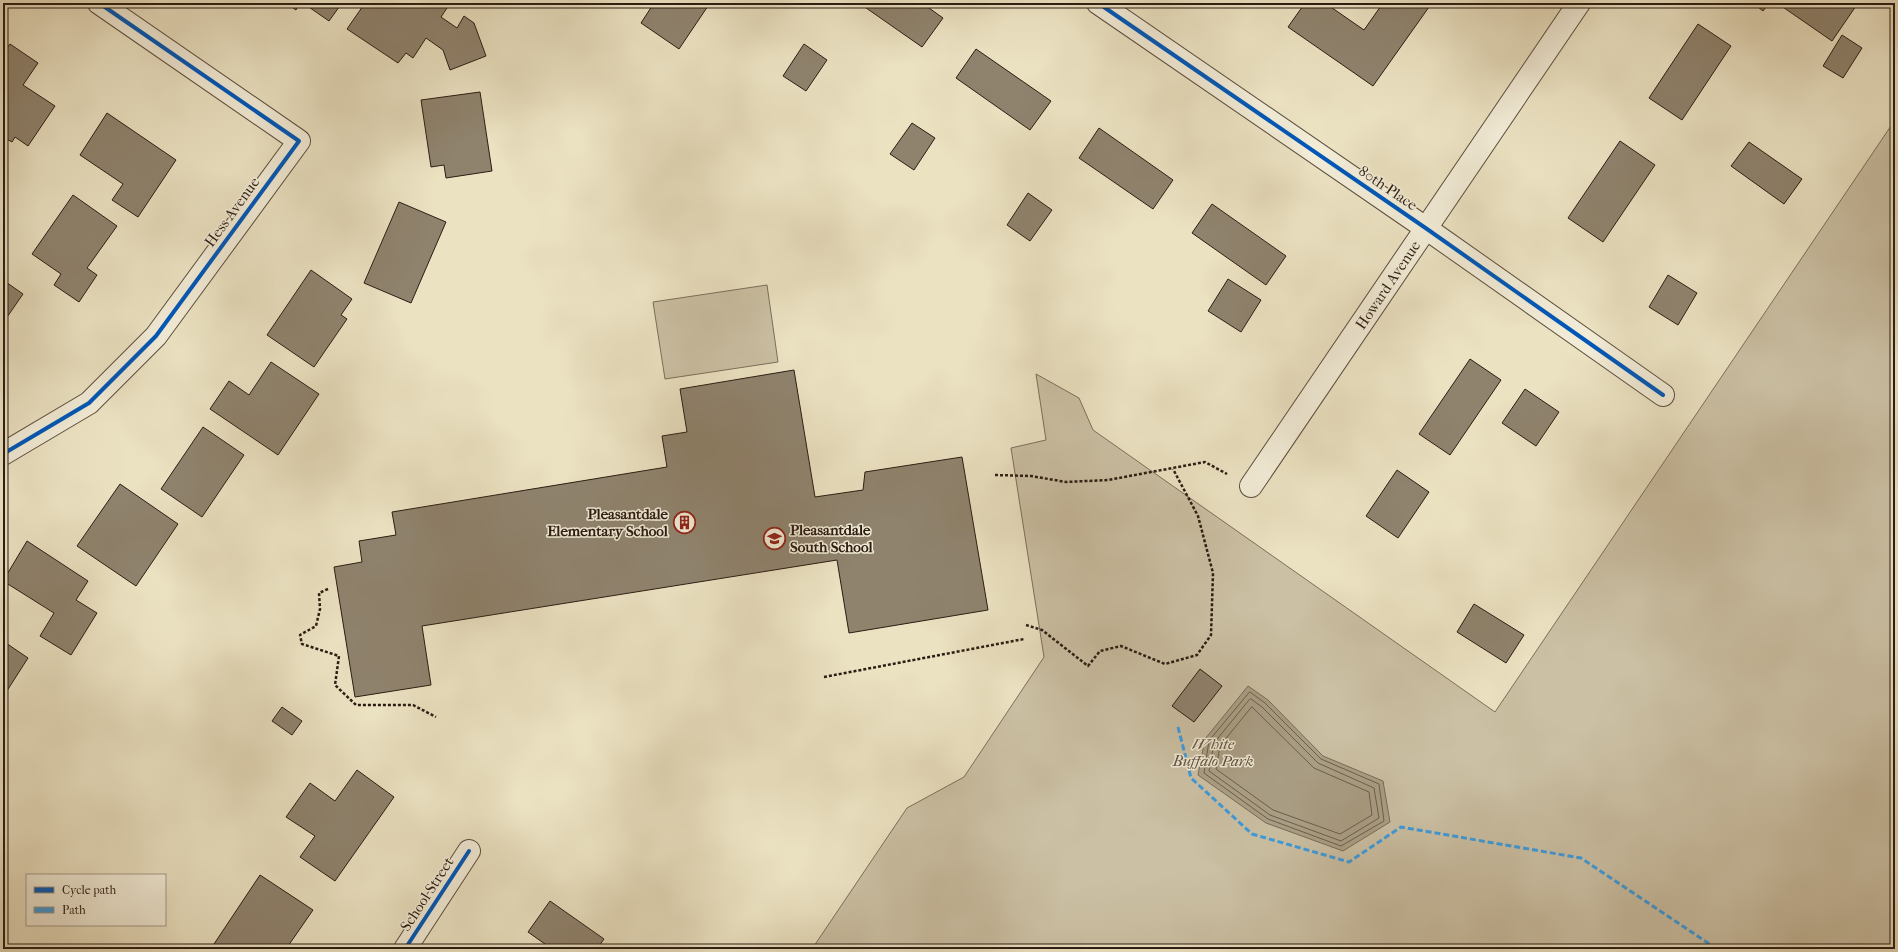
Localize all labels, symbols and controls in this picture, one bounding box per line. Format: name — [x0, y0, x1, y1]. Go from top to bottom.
street label: 80th Place — [1355, 162, 1421, 215]
street label: Hess Avenue — [201, 173, 264, 250]
street label: Howard Avenue — [1352, 237, 1425, 333]
place label: Pleasantdale Elementary School — [547, 505, 669, 540]
building icon: Pleasantdale Elementary School — [671, 510, 697, 536]
place label: Pleasantdale South School — [790, 521, 873, 556]
school or university icon: Pleasantdale South School — [762, 526, 788, 552]
park label: White Buffalo Park — [1172, 735, 1253, 770]
street label: School Street — [396, 853, 458, 934]
legend — [26, 874, 166, 926]
text: Cycle path — [62, 883, 117, 897]
text: Path — [62, 903, 86, 917]

